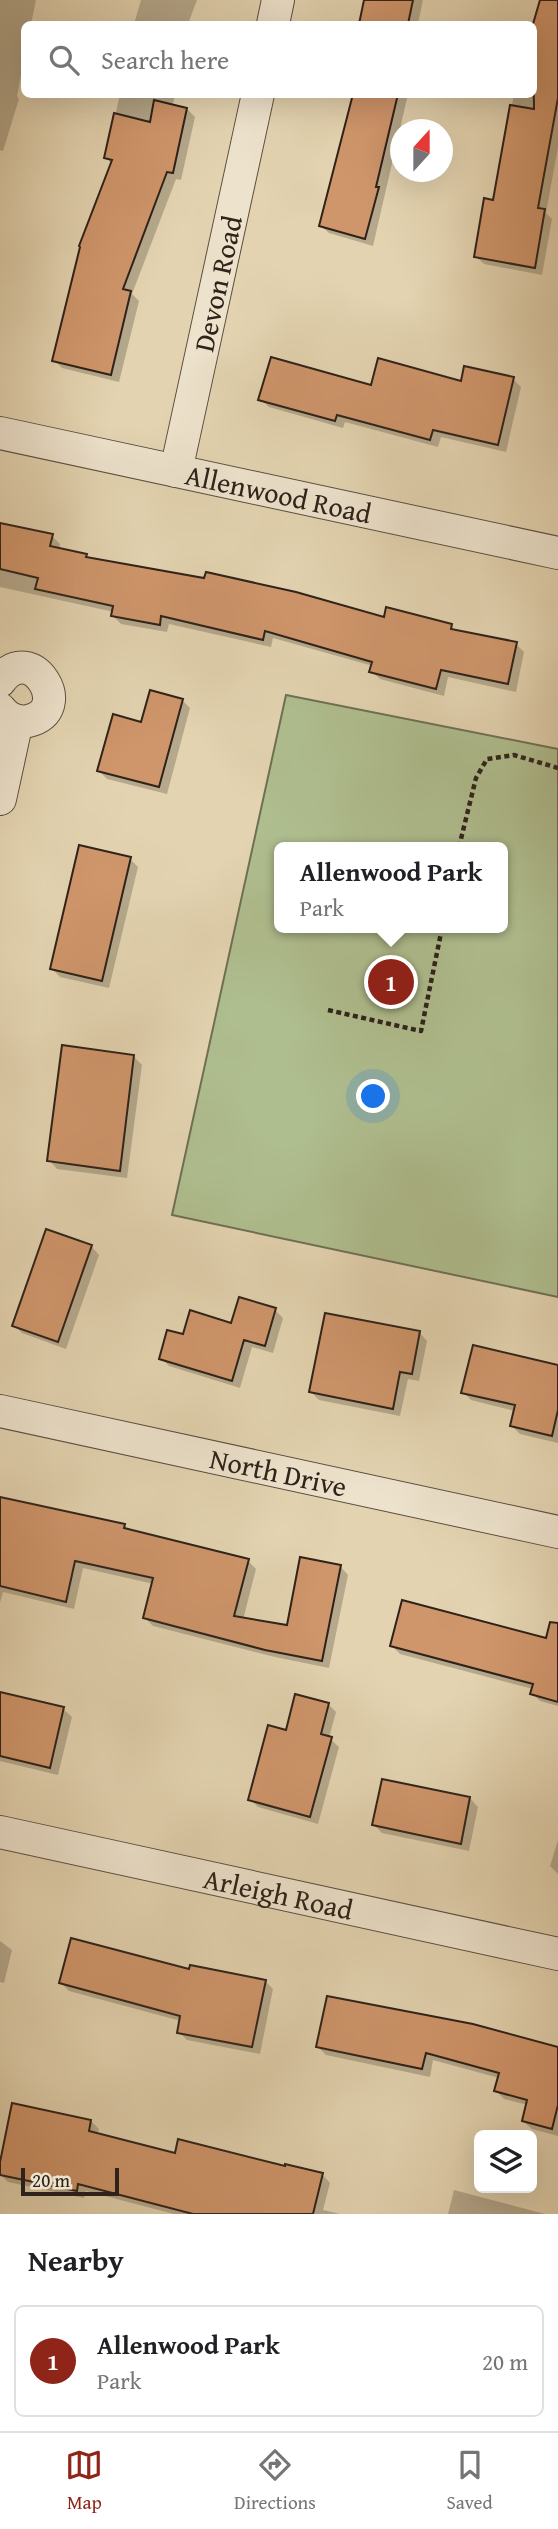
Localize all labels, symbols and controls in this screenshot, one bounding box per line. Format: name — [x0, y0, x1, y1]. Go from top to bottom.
search box — [21, 21, 537, 98]
text: Search here — [101, 40, 229, 79]
icon: search — [45, 41, 83, 79]
north arrow — [390, 119, 453, 182]
street label: Devon Road — [182, 211, 252, 355]
street label: Allenwood Road — [182, 453, 376, 533]
popup — [274, 842, 508, 933]
text: Allenwood Park — [300, 852, 482, 891]
text: Park — [300, 891, 344, 924]
pin: 1 — [368, 956, 414, 1008]
your location — [356, 1079, 390, 1113]
street label: North Drive — [206, 1437, 351, 1506]
street label: Arleigh Road — [200, 1857, 357, 1929]
map controls — [474, 2130, 537, 2193]
button: layers — [474, 2130, 537, 2193]
scale bar — [21, 2165, 119, 2197]
text: 20 m — [32, 2166, 70, 2194]
text: Nearby — [28, 2238, 124, 2282]
text: Allenwood Park — [97, 2325, 280, 2364]
text: 1 — [47, 2345, 59, 2378]
text: 20 m — [482, 2345, 528, 2378]
text: Park — [97, 2364, 141, 2397]
tab: Map — [65, 2446, 103, 2516]
tab: Directions — [234, 2446, 316, 2516]
tab: Saved — [447, 2446, 493, 2516]

